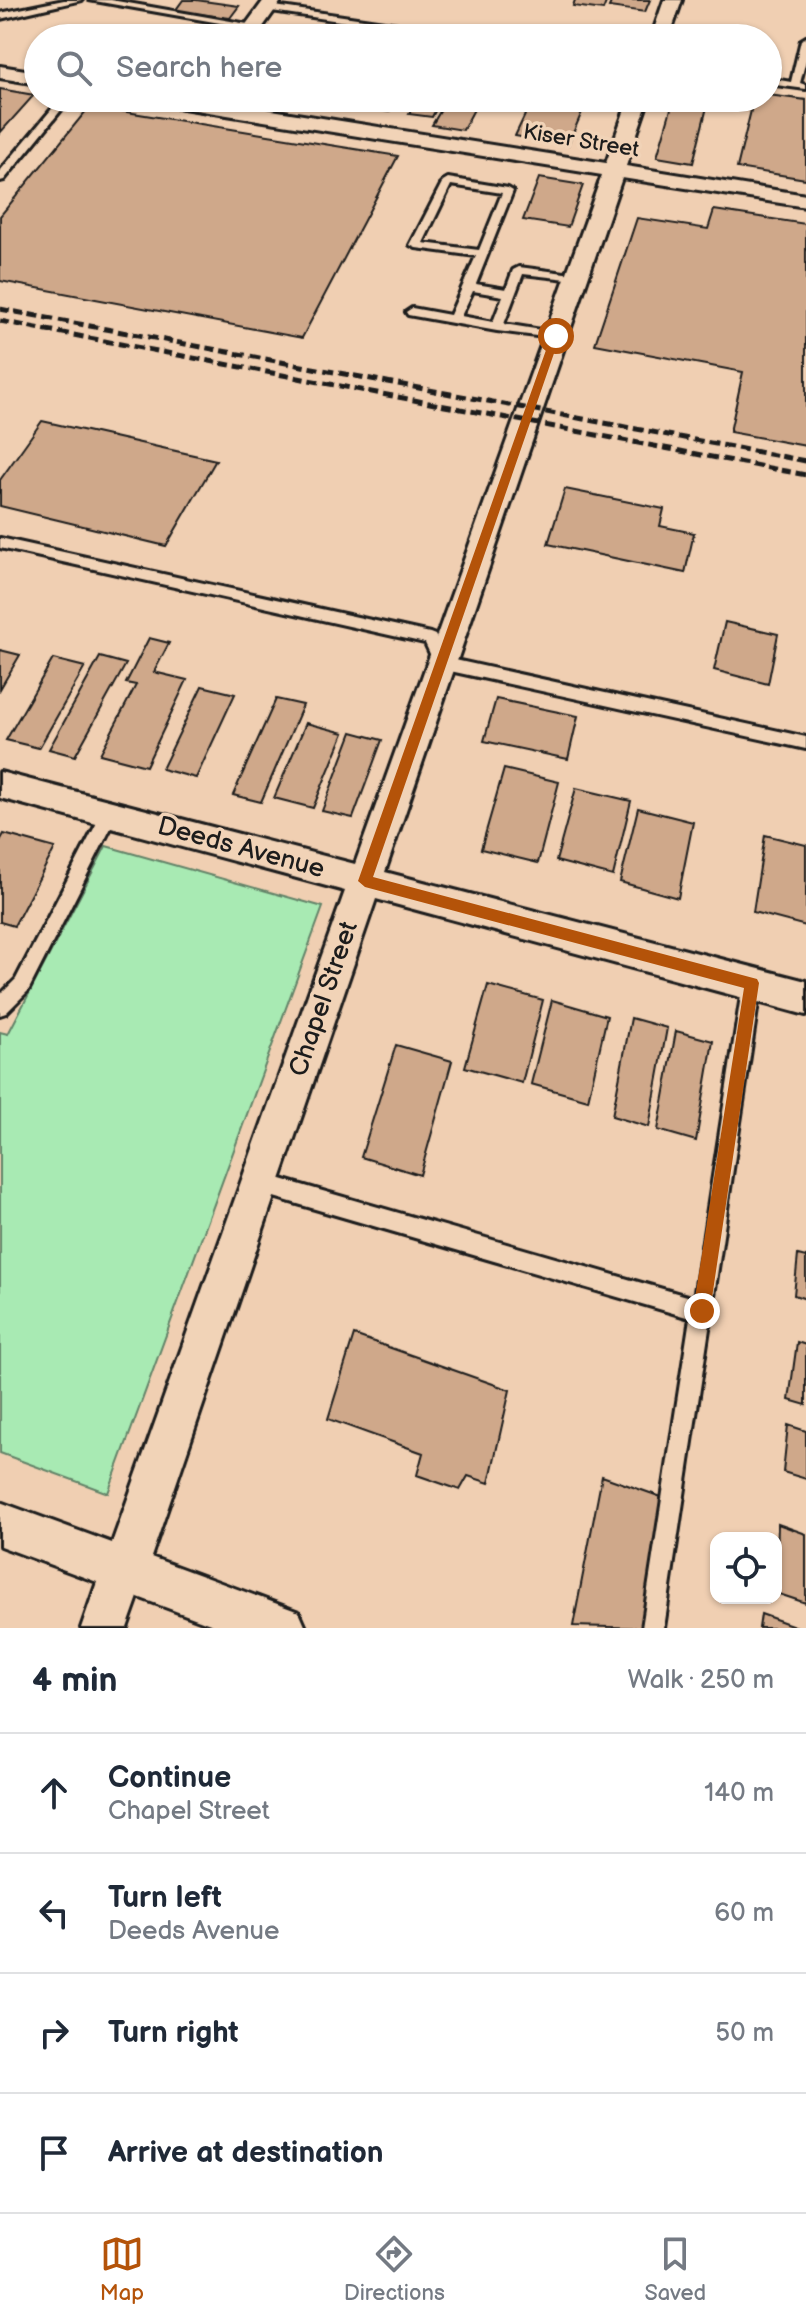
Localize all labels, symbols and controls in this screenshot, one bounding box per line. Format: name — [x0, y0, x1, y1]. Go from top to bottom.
search box — [24, 24, 782, 112]
icon: search — [52, 46, 96, 90]
text: Search here — [116, 50, 282, 86]
street label: Kiser Street — [521, 119, 641, 164]
route start — [538, 318, 574, 354]
street label: Deeds Avenue — [154, 811, 328, 885]
street label: Chapel Street — [283, 917, 365, 1081]
route end — [684, 1293, 720, 1329]
map controls — [710, 1532, 782, 1604]
button: locate — [710, 1532, 782, 1604]
text: 4 min — [32, 1660, 118, 1701]
text: Walk · 250 m — [628, 1665, 774, 1696]
text: Continue — [108, 1760, 231, 1796]
icon: ahead — [32, 1771, 76, 1815]
text: 140 m — [704, 1778, 774, 1809]
text: Chapel Street — [108, 1796, 270, 1827]
text: Turn left — [108, 1880, 222, 1916]
icon: left — [32, 1891, 76, 1935]
text: 60 m — [714, 1898, 774, 1929]
text: Deeds Avenue — [108, 1916, 279, 1947]
icon: right — [32, 2011, 76, 2055]
text: Turn right — [108, 2015, 239, 2051]
text: 50 m — [715, 2018, 774, 2049]
icon: arrive — [32, 2131, 76, 2175]
text: Arrive at destination — [108, 2135, 384, 2171]
tab: Map — [100, 2232, 144, 2307]
tab: Directions — [344, 2232, 445, 2307]
tab: Saved — [644, 2232, 706, 2307]

